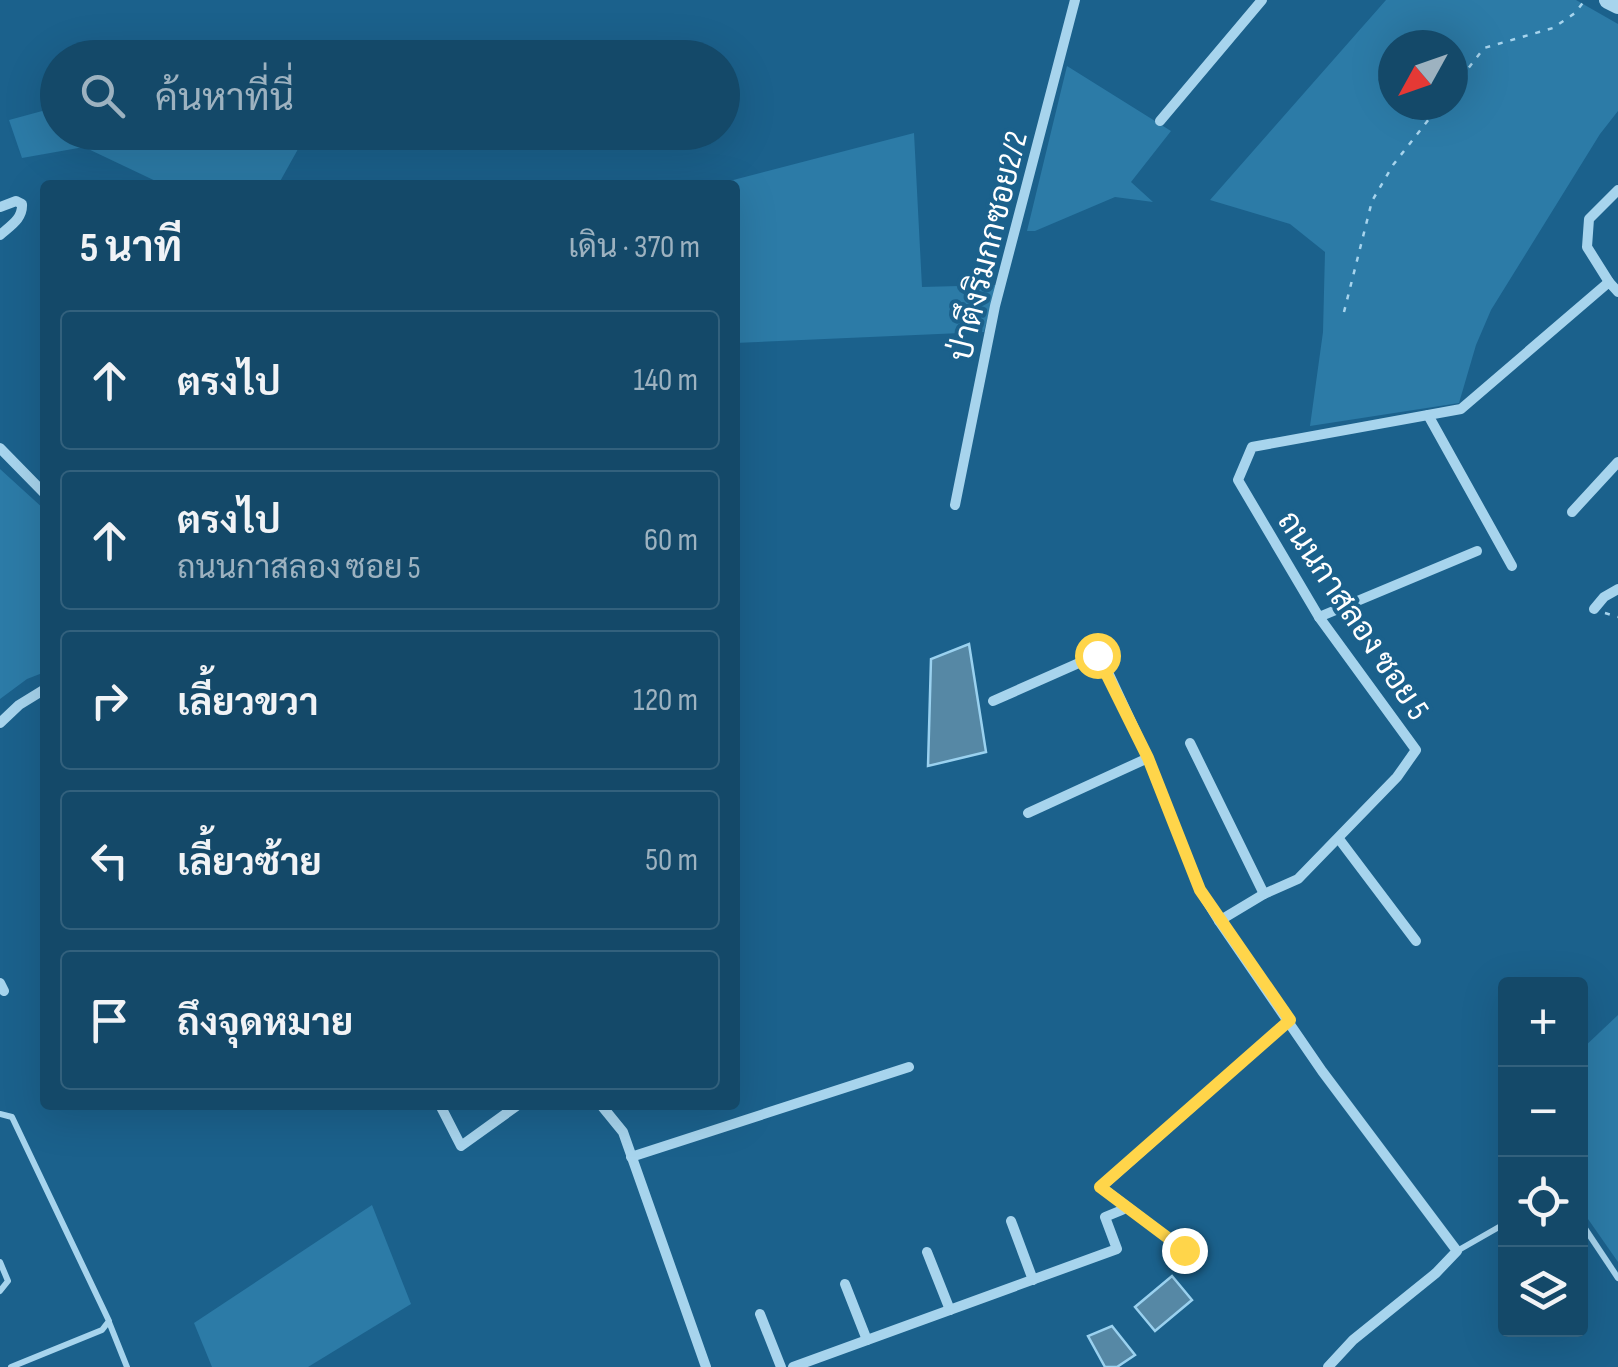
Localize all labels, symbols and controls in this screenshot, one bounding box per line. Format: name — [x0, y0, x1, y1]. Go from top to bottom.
north arrow — [1378, 30, 1468, 120]
search box — [40, 40, 740, 150]
icon: search — [75, 68, 130, 123]
text: ค้นหาที่นี่ — [155, 76, 294, 121]
street label: ป่าตึงริมกกซอย2/2 — [940, 127, 1037, 365]
text: 5 นาที — [80, 223, 182, 274]
text: เดิน · 370 m — [568, 228, 700, 267]
icon: ahead — [82, 353, 137, 408]
text: ตรงไป — [177, 361, 281, 406]
text: 140 m — [634, 361, 698, 400]
text: ตรงไป — [177, 499, 281, 544]
street label: ถนนกาสลอง ซอย 5 — [1268, 504, 1437, 728]
icon: ahead — [82, 513, 137, 568]
text: 60 m — [644, 521, 698, 560]
text: ถนนกาสลอง ซอย 5 — [177, 549, 421, 588]
route start — [1075, 633, 1121, 679]
icon: right — [82, 673, 137, 728]
text: เลี้ยวขวา — [177, 681, 319, 726]
text: 120 m — [633, 681, 698, 720]
icon: left — [82, 833, 137, 888]
text: เลี้ยวซ้าย — [177, 841, 322, 886]
text: 50 m — [645, 841, 698, 880]
map controls — [1498, 977, 1588, 1337]
button: + — [1498, 977, 1588, 1067]
icon: arrive — [82, 993, 137, 1048]
text: ถึงจุดหมาย — [177, 1001, 353, 1046]
button: − — [1498, 1067, 1588, 1157]
button: locate — [1498, 1157, 1588, 1247]
route end — [1162, 1228, 1208, 1274]
button: layers — [1498, 1247, 1588, 1337]

